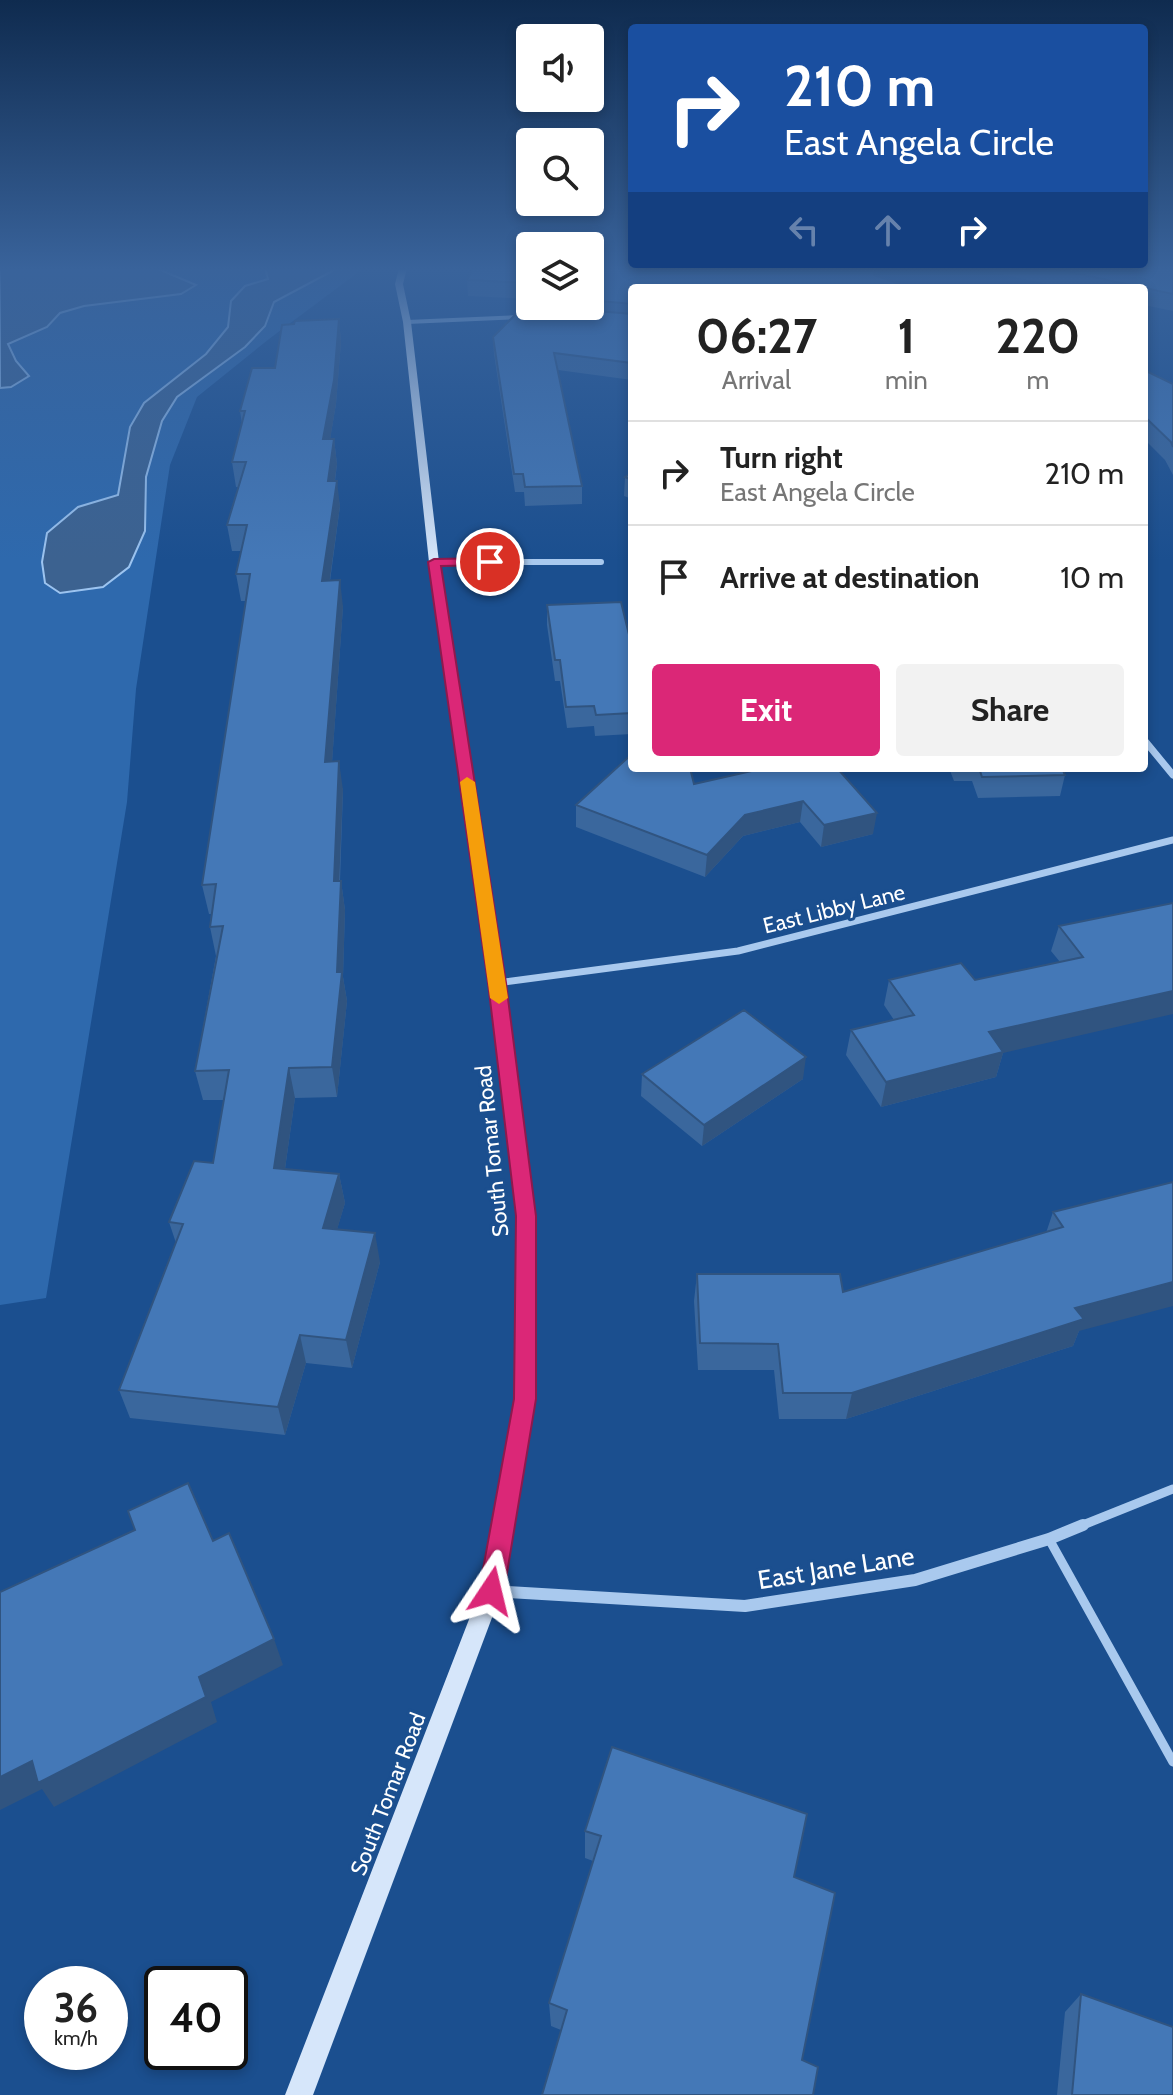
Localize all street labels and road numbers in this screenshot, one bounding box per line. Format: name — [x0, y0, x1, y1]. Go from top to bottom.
street label: East Libby Lane — [760, 878, 908, 940]
street label: South Tomar Road — [470, 1064, 514, 1238]
street label: East Jane Lane — [755, 1540, 917, 1596]
street label: South Tomar Road — [345, 1709, 431, 1879]

